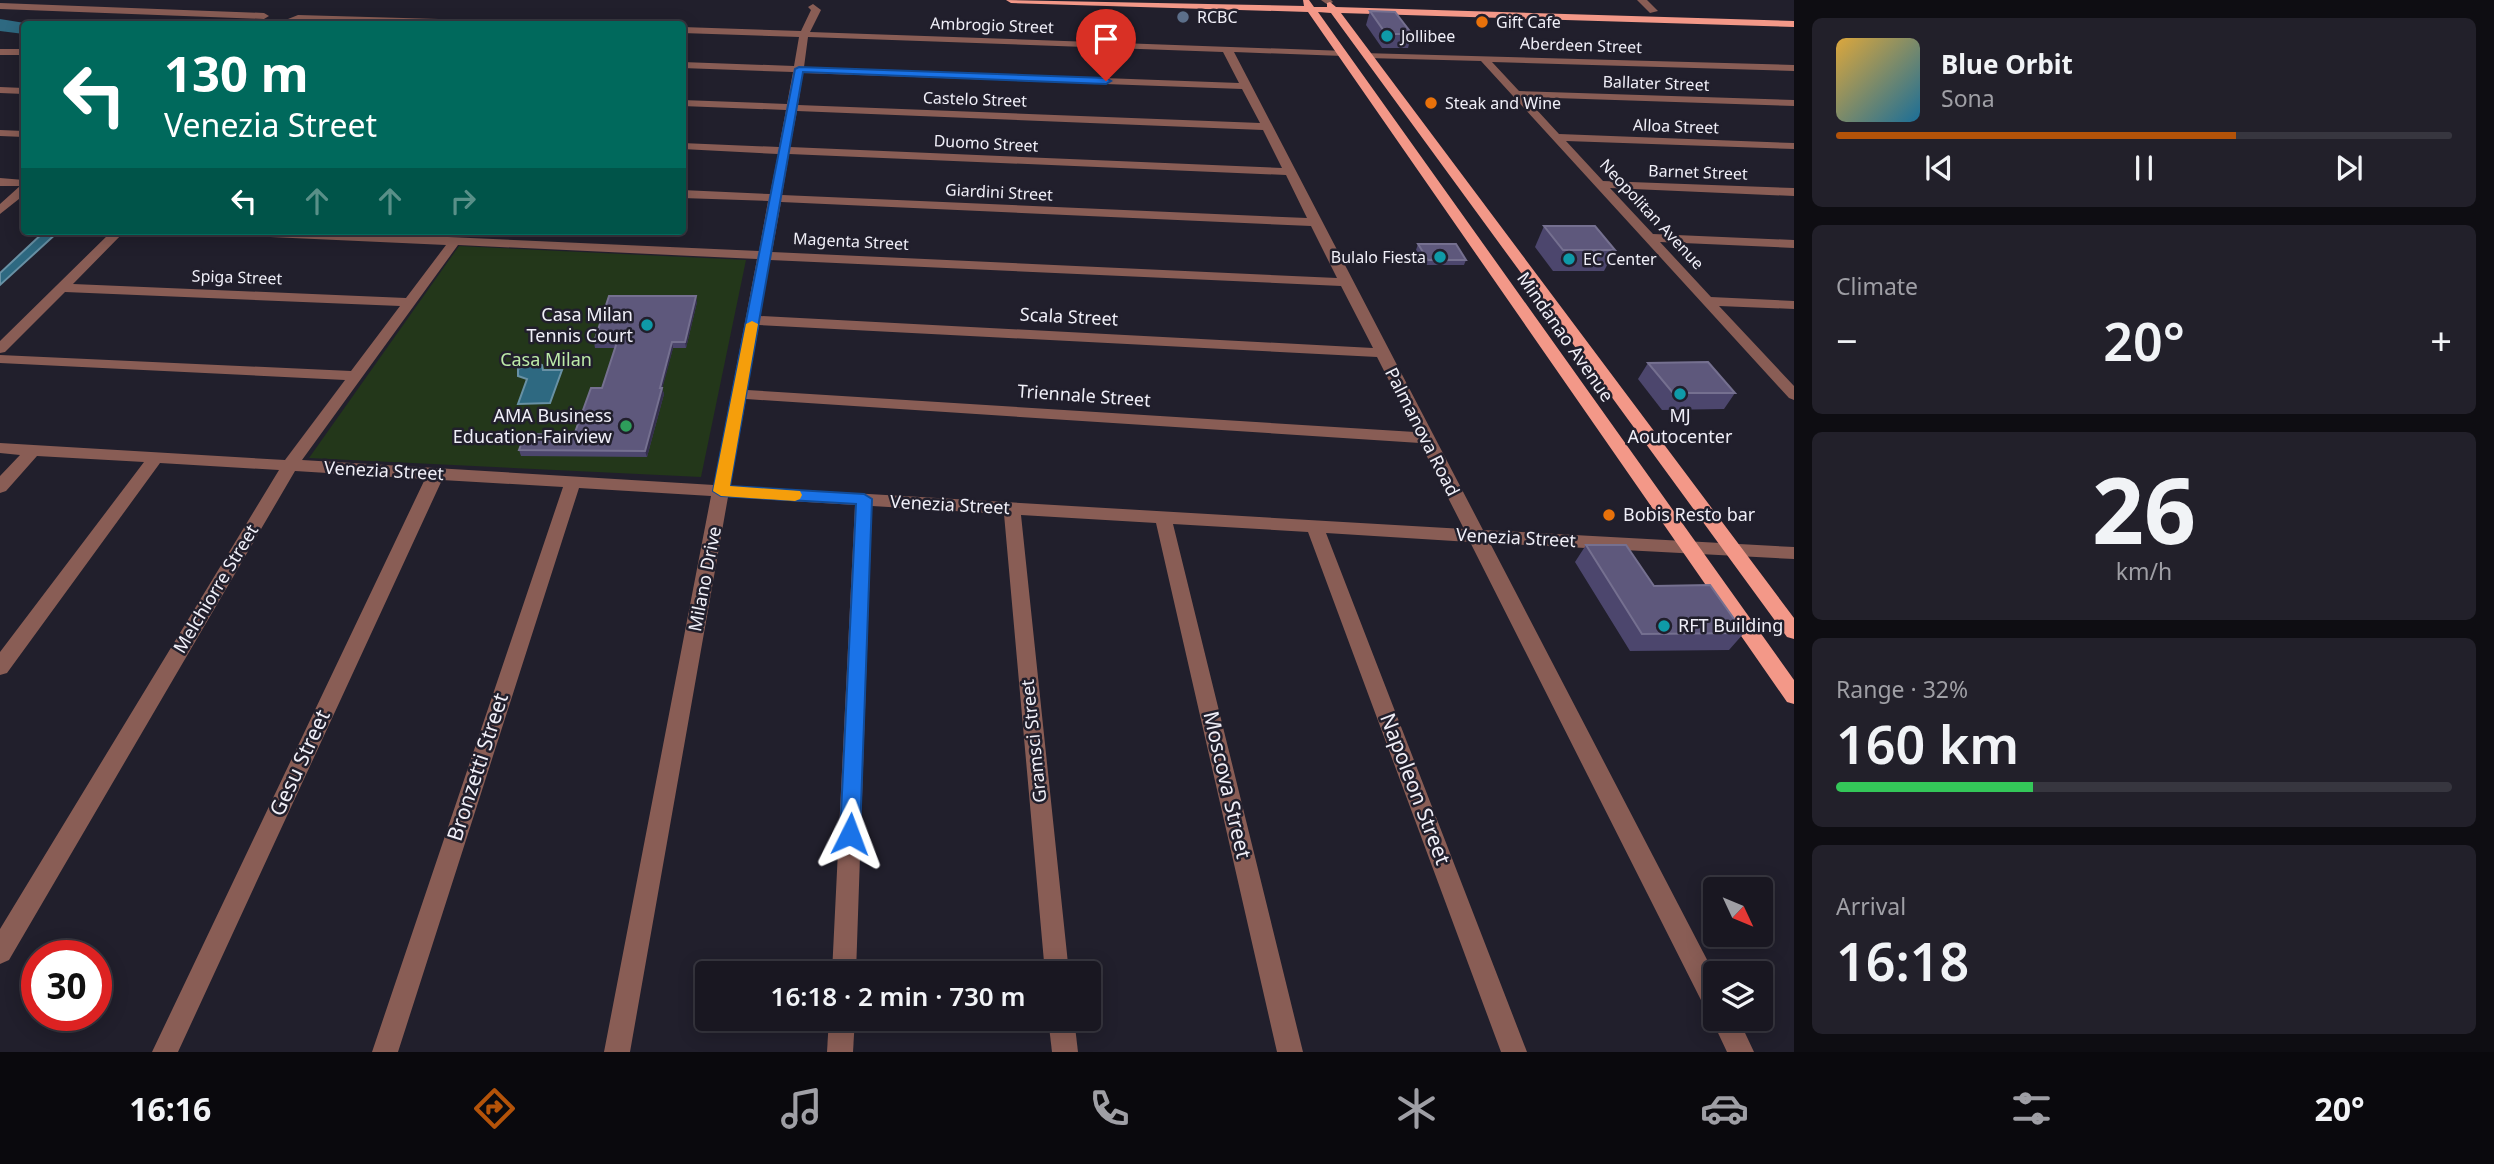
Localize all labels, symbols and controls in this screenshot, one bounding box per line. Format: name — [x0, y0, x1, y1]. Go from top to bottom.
place label: RCBC — [1197, 6, 1238, 28]
pin — [1076, 9, 1136, 81]
marker: RCBC — [1175, 9, 1191, 25]
place label: Gift Cafe — [1496, 11, 1561, 33]
street label: Ambrogio Street — [930, 12, 1054, 38]
marker: Gift Cafe — [1474, 14, 1490, 30]
icon: arrive — [1087, 20, 1125, 58]
place label: Jollibee — [1399, 25, 1455, 47]
marker: Jollibee — [1379, 28, 1395, 44]
street label: Aberdeen Street — [1520, 32, 1643, 58]
text: 130 m — [164, 40, 309, 106]
text: Blue Orbit — [1941, 46, 2073, 82]
icon: left — [49, 49, 140, 140]
street label: Ballater Street — [1602, 70, 1710, 96]
text: Sona — [1941, 82, 1995, 114]
street label: Castelo Street — [923, 86, 1028, 112]
place label: Steak and Wine — [1445, 92, 1561, 114]
marker: Steak and Wine — [1423, 95, 1439, 111]
text: Venezia Street — [164, 103, 377, 146]
street label: Alloa Street — [1633, 114, 1720, 139]
street label: Duomo Street — [933, 129, 1039, 157]
icon: previous — [1920, 149, 1958, 187]
icon: pause — [2125, 149, 2163, 187]
icon: next — [2330, 149, 2368, 187]
street label: Neopolitan Avenue — [1595, 154, 1709, 274]
street label: Barnet Street — [1648, 159, 1748, 185]
street label: Giardini Street — [945, 178, 1054, 206]
icon: left — [225, 182, 263, 220]
icon: ahead — [298, 182, 336, 220]
icon: ahead — [371, 182, 409, 220]
icon: right — [444, 182, 482, 220]
street label: Magenta Street — [793, 227, 910, 255]
place label: Bulalo Fiesta — [1331, 246, 1426, 268]
place label: EC Center — [1583, 248, 1657, 270]
marker: Bulalo Fiesta — [1432, 249, 1448, 265]
marker: EC Center — [1561, 251, 1577, 267]
street label: Spiga Street — [191, 264, 283, 290]
street label: Mindanao Avenue — [1512, 267, 1620, 406]
text: Climate — [1836, 270, 1918, 302]
street label: Scala Street — [1019, 301, 1119, 331]
place label: Casa Milan Tennis Court — [527, 302, 633, 347]
text: 20° — [2103, 305, 2185, 376]
text: − — [1836, 314, 1858, 366]
text: + — [2430, 314, 2452, 366]
marker: Casa Milan Tennis Court — [639, 317, 655, 333]
park label: Casa Milan — [500, 347, 592, 371]
street label: Palmanova Road — [1380, 363, 1466, 500]
street label: Triennale Street — [1017, 378, 1152, 412]
marker: MJ Aoutocenter — [1672, 386, 1688, 402]
place label: AMA Business Education-Fairview — [453, 403, 612, 448]
place label: MJ Aoutocenter — [1628, 403, 1733, 448]
marker: AMA Business Education-Fairview — [618, 418, 634, 434]
text: 26 — [2092, 447, 2196, 571]
street label: Venezia Street — [324, 455, 445, 485]
street label: Venezia Street — [890, 489, 1011, 519]
place label: Bobis Resto bar — [1623, 502, 1756, 526]
marker: Bobis Resto bar — [1601, 507, 1617, 523]
street label: Melchiorre Street — [167, 519, 263, 657]
street label: Venezia Street — [1456, 522, 1577, 552]
street label: Milano Drive — [682, 524, 726, 634]
text: km/h — [2116, 555, 2172, 587]
place label: RFT Building — [1678, 613, 1783, 637]
marker: RFT Building — [1656, 618, 1672, 634]
text: Range · 32% — [1836, 673, 1968, 705]
street label: Gramsci Street — [1015, 678, 1051, 804]
street label: Bronzetti Street — [440, 689, 514, 844]
street label: Gesu Street — [262, 705, 336, 820]
street label: Moscova Street — [1197, 708, 1259, 862]
text: 160 km — [1836, 708, 2019, 779]
street label: Napoleon Street — [1374, 709, 1458, 869]
position arrow — [813, 797, 887, 871]
north arrow — [1703, 877, 1773, 947]
map controls — [1703, 877, 1773, 1031]
text: Arrival — [1836, 890, 1906, 922]
text: 16:18 — [1836, 925, 1969, 996]
speed limit sign: 30 — [21, 940, 112, 1031]
button: layers — [1703, 961, 1773, 1031]
text: 16:18 · 2 min · 730 m — [771, 978, 1025, 1014]
icon: directions — [470, 1084, 519, 1133]
icon: music — [777, 1084, 826, 1133]
icon: phone — [1085, 1084, 1134, 1133]
icon: climate — [1392, 1084, 1441, 1133]
icon: car — [1700, 1084, 1749, 1133]
icon: filters — [2007, 1084, 2056, 1133]
text: 16:16 — [129, 1087, 211, 1130]
text: 20° — [2315, 1087, 2365, 1130]

